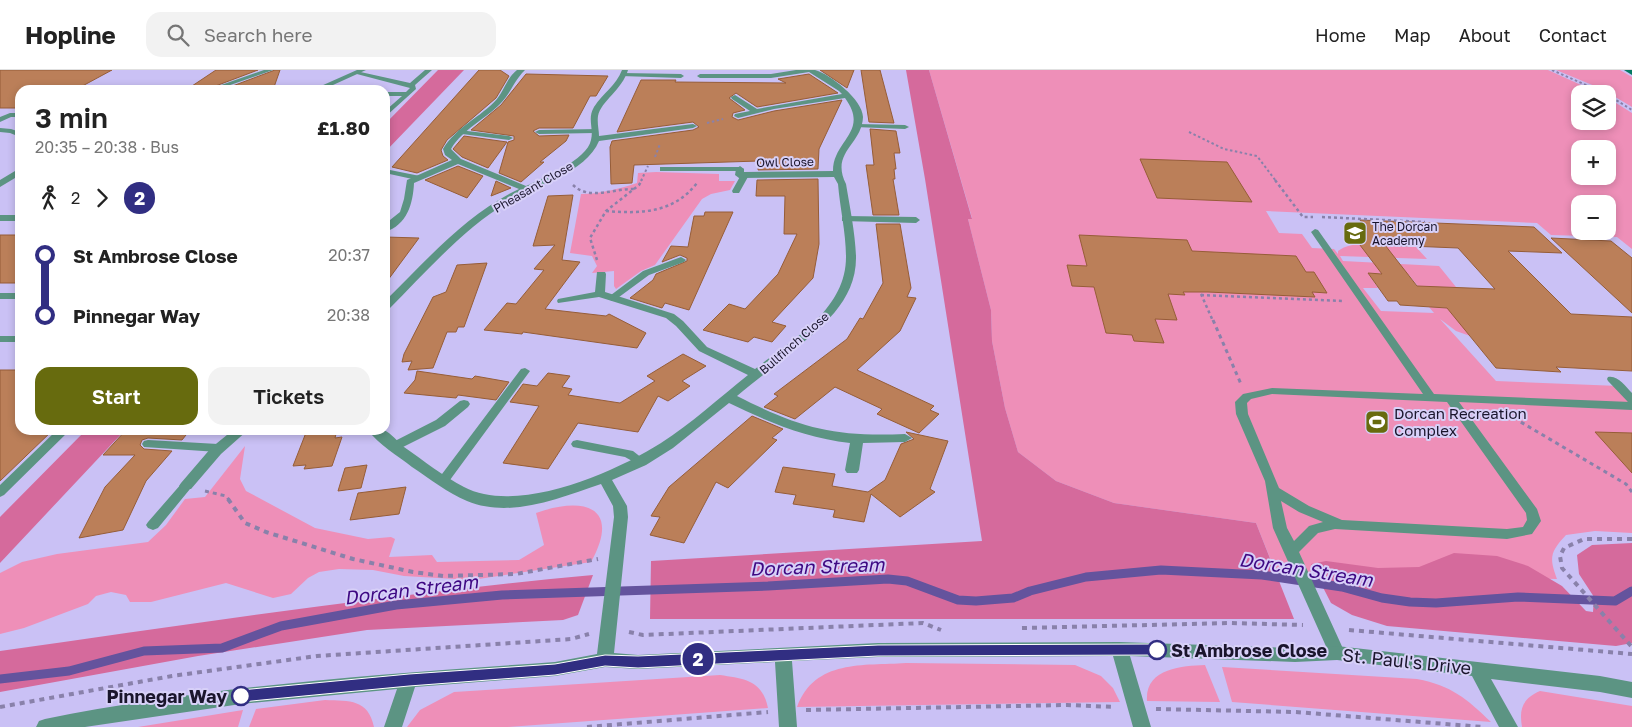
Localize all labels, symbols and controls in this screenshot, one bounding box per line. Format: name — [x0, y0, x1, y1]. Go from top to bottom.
search box — [146, 12, 496, 57]
text: Hopline — [25, 20, 116, 49]
icon: search — [164, 21, 192, 49]
text: Search here — [204, 23, 313, 46]
text: Home — [1315, 24, 1366, 46]
text: Map — [1394, 24, 1431, 46]
text: About — [1459, 24, 1511, 46]
text: Contact — [1539, 24, 1607, 46]
map controls — [1571, 85, 1616, 240]
button: layers — [1571, 85, 1616, 130]
text: 3 min — [35, 101, 108, 134]
text: £1.80 — [317, 116, 370, 139]
text: 20:35 – 20:38 · Bus — [35, 137, 179, 157]
button: + — [1571, 140, 1616, 185]
street label: Owl Close — [756, 154, 814, 170]
street label: Pheasant Close — [490, 158, 576, 216]
icon: walk — [35, 184, 63, 212]
icon: forward — [88, 184, 116, 212]
text: 2 — [134, 187, 145, 209]
text: 2 — [71, 188, 80, 208]
button: − — [1571, 195, 1616, 240]
place label: The Dorcan Academy — [1372, 219, 1438, 248]
school or university icon: The Dorcan Academy — [1342, 220, 1368, 246]
text: St Ambrose Close — [73, 244, 238, 267]
text: 20:37 — [328, 245, 370, 265]
text: Pinnegar Way — [73, 304, 200, 327]
text: 20:38 — [327, 305, 370, 325]
street label: Bullfinch Close — [756, 309, 832, 377]
button: Start — [35, 367, 198, 425]
button: Tickets — [208, 367, 370, 425]
place label: Dorcan Recreation Complex — [1394, 404, 1527, 439]
sports icon: Dorcan Recreation Complex — [1364, 409, 1390, 435]
water label: Dorcan Stream — [1238, 547, 1375, 591]
water label: Dorcan Stream — [749, 552, 886, 580]
water label: Dorcan Stream — [343, 569, 480, 609]
place label: St Ambrose Close — [1171, 639, 1328, 661]
marker: St Ambrose Close — [1147, 640, 1167, 660]
line badge: 2 — [682, 643, 714, 675]
street label: St. Paul's Drive — [1342, 643, 1472, 679]
text: 2 — [693, 648, 703, 670]
place label: Pinnegar Way — [107, 685, 227, 707]
marker: Pinnegar Way — [231, 686, 251, 706]

